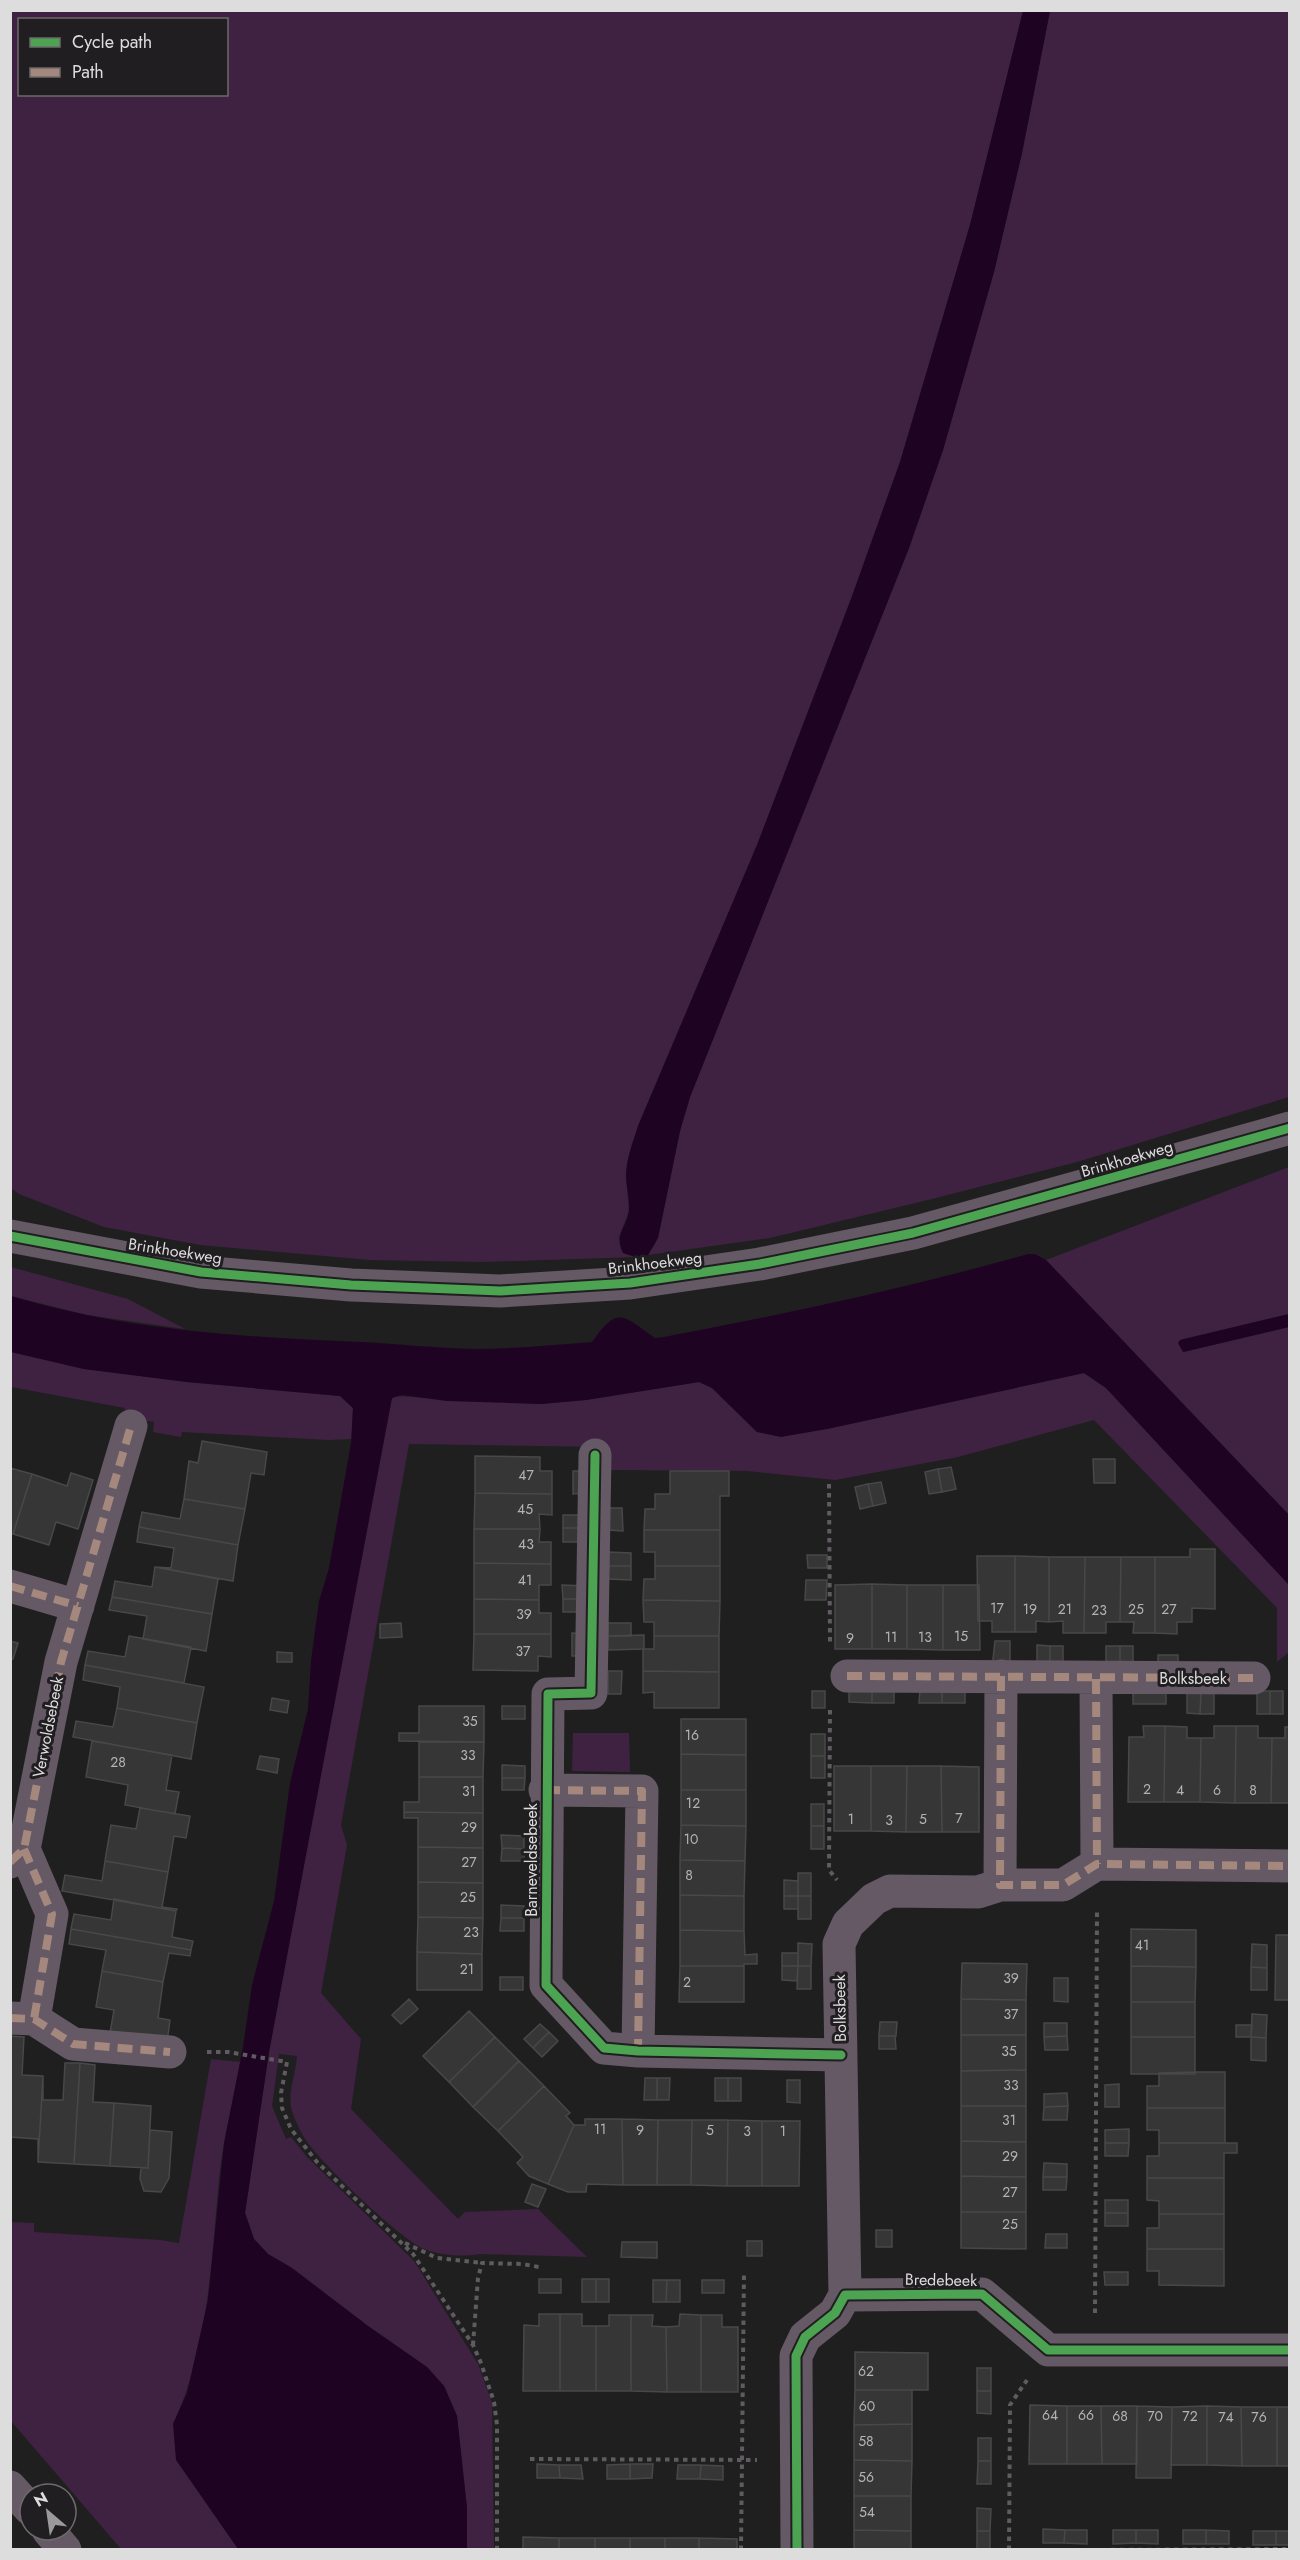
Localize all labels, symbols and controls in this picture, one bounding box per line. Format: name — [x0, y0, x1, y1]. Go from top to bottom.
legend — [18, 18, 228, 96]
text: Cycle path — [72, 29, 152, 55]
text: Path — [72, 59, 104, 85]
street label: Brinkhoekweg — [1078, 1135, 1176, 1183]
street label: Brinkhoekweg — [126, 1232, 224, 1270]
street label: Brinkhoekweg — [607, 1246, 703, 1280]
house number: 47 — [518, 1465, 534, 1485]
house number: 45 — [517, 1499, 533, 1519]
house number: 43 — [518, 1534, 534, 1554]
house number: 41 — [518, 1570, 532, 1590]
house number: 17 — [990, 1598, 1004, 1618]
house number: 19 — [1023, 1599, 1037, 1619]
house number: 21 — [1058, 1599, 1072, 1619]
house number: 25 — [1128, 1599, 1144, 1619]
house number: 27 — [1161, 1599, 1177, 1619]
house number: 23 — [1091, 1600, 1107, 1620]
house number: 39 — [516, 1604, 532, 1624]
house number: 15 — [954, 1626, 968, 1646]
house number: 11 — [885, 1627, 897, 1647]
house number: 13 — [918, 1627, 932, 1647]
house number: 9 — [846, 1628, 854, 1648]
house number: 37 — [516, 1641, 531, 1661]
street label: Bolksbeek — [1159, 1667, 1228, 1690]
street label: Verwoldsebeek — [27, 1673, 69, 1780]
house number: 35 — [462, 1711, 478, 1731]
house number: 16 — [685, 1725, 699, 1745]
house number: 33 — [460, 1745, 476, 1765]
house number: 28 — [110, 1752, 126, 1772]
house number: 2 — [1143, 1779, 1151, 1799]
house number: 4 — [1176, 1780, 1184, 1800]
house number: 6 — [1213, 1780, 1221, 1800]
house number: 8 — [1249, 1780, 1257, 1800]
house number: 31 — [462, 1781, 476, 1801]
house number: 12 — [686, 1793, 700, 1813]
street label: Barneveldsebeek — [520, 1802, 543, 1917]
house number: 7 — [955, 1808, 963, 1828]
house number: 1 — [848, 1809, 854, 1829]
house number: 5 — [919, 1809, 927, 1829]
house number: 3 — [885, 1810, 893, 1830]
house number: 29 — [461, 1817, 477, 1837]
house number: 10 — [684, 1829, 698, 1849]
house number: 27 — [461, 1852, 477, 1872]
house number: 8 — [685, 1865, 693, 1885]
house number: 25 — [460, 1887, 476, 1907]
house number: 23 — [463, 1922, 479, 1942]
house number: 41 — [1135, 1935, 1149, 1955]
house number: 21 — [460, 1959, 474, 1979]
house number: 39 — [1003, 1968, 1019, 1988]
house number: 2 — [683, 1972, 691, 1992]
street label: Bolksbeek — [828, 1973, 852, 2042]
house number: 37 — [1004, 2004, 1019, 2024]
house number: 35 — [1001, 2041, 1017, 2061]
house number: 33 — [1003, 2075, 1019, 2095]
house number: 31 — [1002, 2110, 1016, 2130]
house number: 11 — [594, 2119, 606, 2139]
house number: 9 — [636, 2120, 644, 2140]
house number: 5 — [706, 2120, 714, 2140]
house number: 3 — [743, 2121, 751, 2141]
house number: 1 — [780, 2121, 786, 2141]
house number: 29 — [1002, 2146, 1018, 2166]
house number: 27 — [1002, 2182, 1018, 2202]
house number: 25 — [1002, 2214, 1018, 2234]
street label: Bredebeek — [905, 2268, 978, 2292]
house number: 62 — [858, 2361, 874, 2381]
house number: 60 — [859, 2396, 875, 2416]
house number: 64 — [1042, 2405, 1058, 2425]
house number: 66 — [1078, 2405, 1094, 2425]
house number: 68 — [1112, 2406, 1128, 2426]
house number: 70 — [1147, 2406, 1163, 2426]
house number: 72 — [1182, 2406, 1198, 2426]
house number: 74 — [1218, 2407, 1234, 2427]
house number: 76 — [1251, 2407, 1267, 2427]
house number: 58 — [858, 2431, 874, 2451]
house number: 56 — [858, 2467, 874, 2487]
north arrow — [18, 2482, 78, 2542]
text: N — [30, 2486, 52, 2512]
house number: 54 — [859, 2502, 875, 2522]

